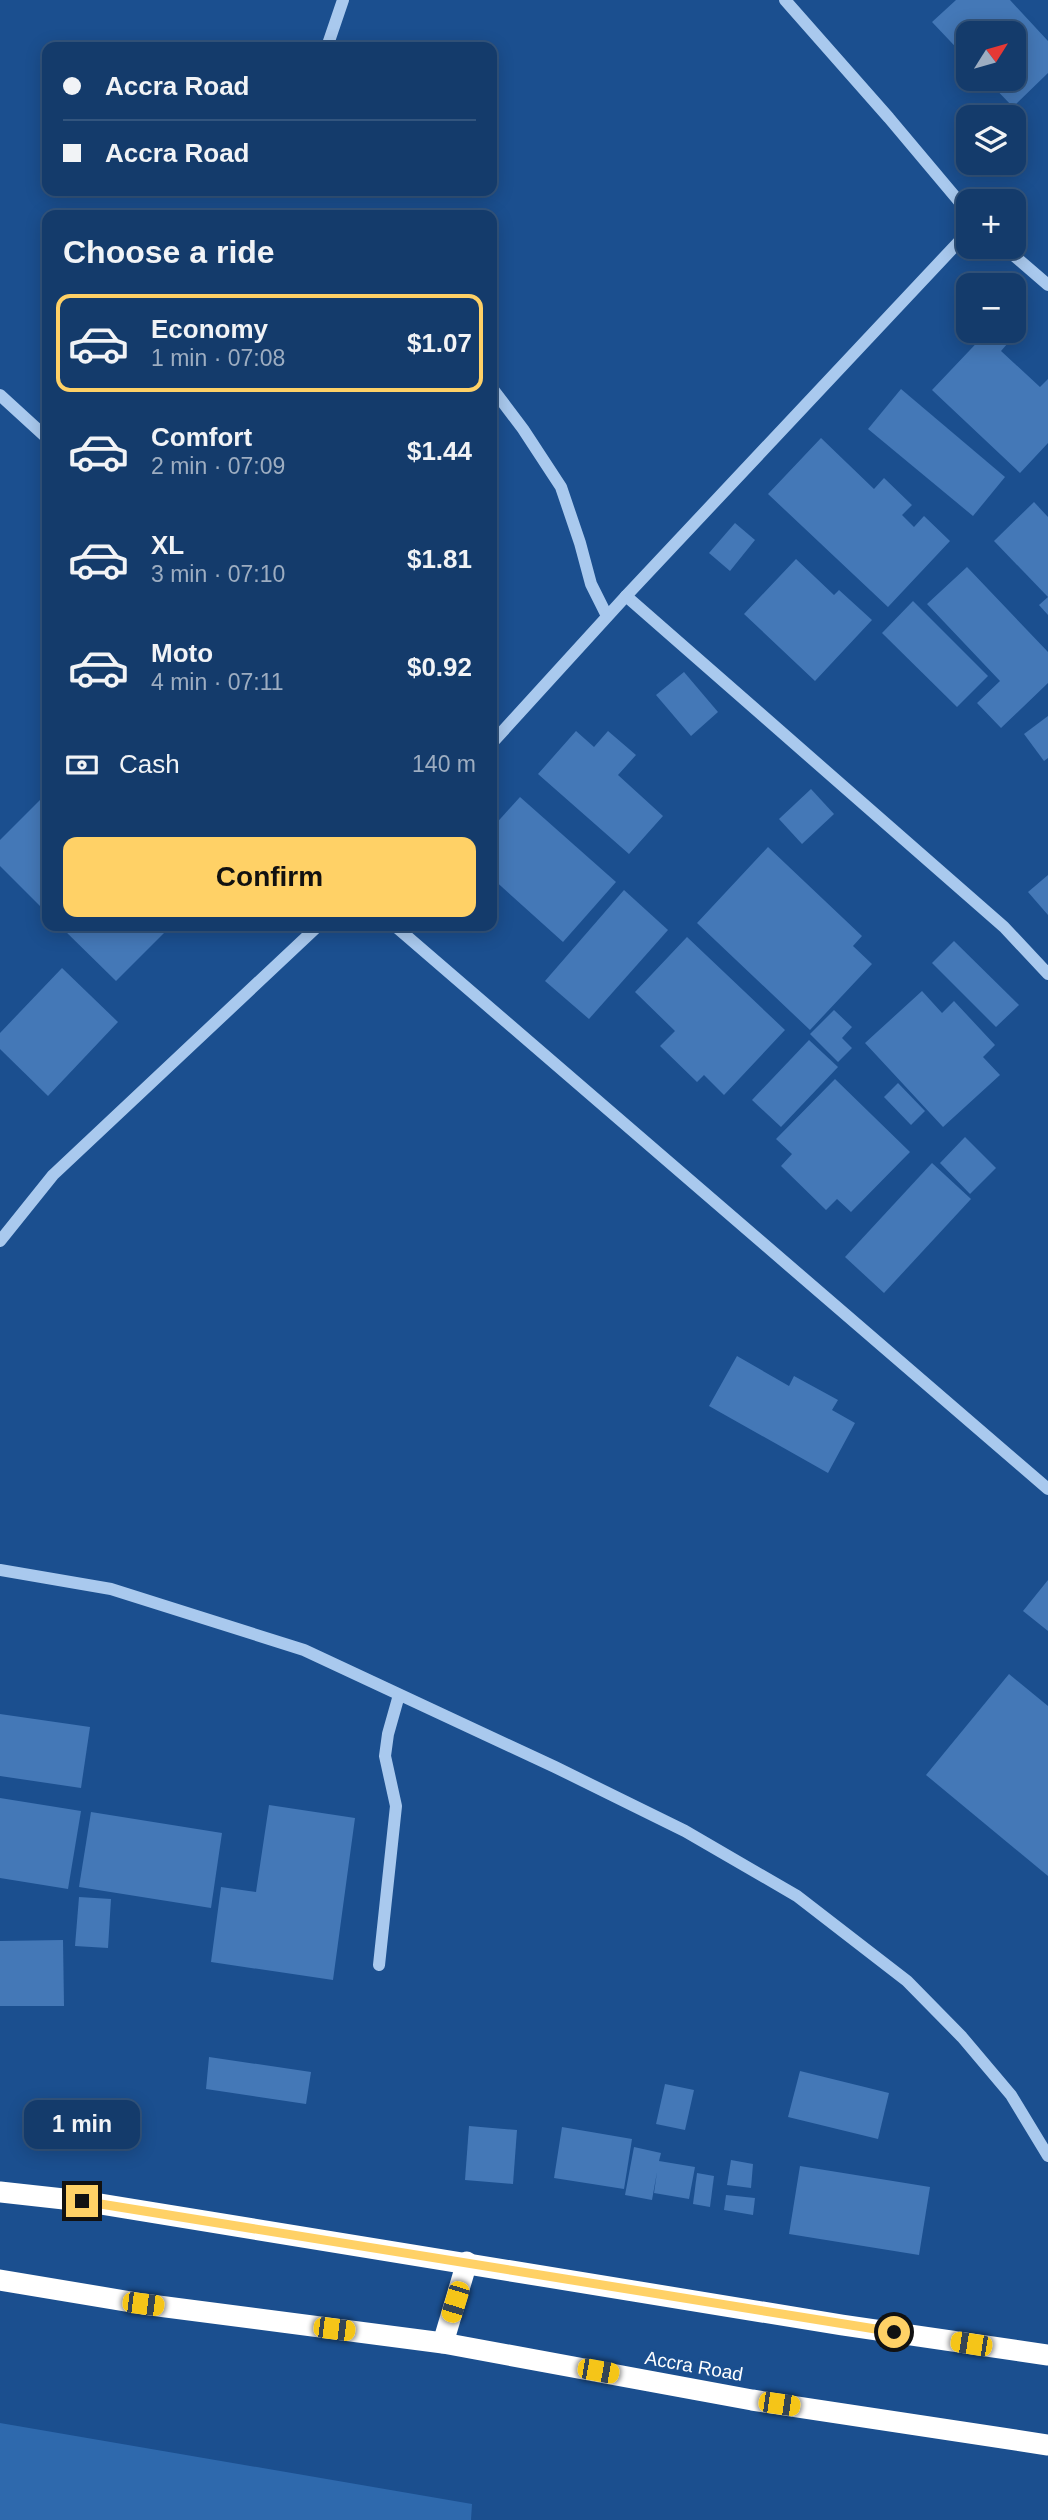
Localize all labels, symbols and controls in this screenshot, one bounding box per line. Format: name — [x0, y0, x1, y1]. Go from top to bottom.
north arrow — [956, 21, 1026, 91]
map controls — [956, 21, 1026, 343]
text: Accra Road — [105, 71, 250, 101]
button: layers — [956, 105, 1026, 175]
text: Accra Road — [105, 138, 250, 168]
button: + — [956, 189, 1026, 259]
text: Choose a ride — [63, 234, 275, 270]
button: − — [956, 273, 1026, 343]
icon: car — [67, 312, 130, 375]
text: Economy — [151, 314, 268, 344]
text: $1.07 — [407, 328, 472, 358]
text: 1 min · 07:08 — [151, 345, 285, 371]
icon: car — [67, 420, 130, 483]
text: Comfort — [151, 422, 252, 452]
text: $1.44 — [407, 436, 472, 466]
text: 2 min · 07:09 — [151, 453, 285, 479]
icon: car — [67, 528, 130, 591]
text: XL — [151, 530, 184, 560]
text: $1.81 — [407, 544, 472, 574]
text: 3 min · 07:10 — [151, 561, 285, 587]
icon: car — [67, 636, 130, 699]
text: Moto — [151, 638, 213, 668]
text: $0.92 — [407, 652, 472, 682]
text: 4 min · 07:11 — [151, 669, 284, 695]
icon: cash — [63, 746, 101, 784]
text: Cash — [119, 749, 180, 779]
text: 140 m — [412, 751, 476, 777]
button: Confirm — [63, 837, 476, 917]
callout: 1 min — [24, 2100, 140, 2148]
text: 1 min — [52, 2111, 112, 2137]
route end — [66, 2185, 98, 2217]
car — [439, 2279, 472, 2325]
car — [121, 2291, 166, 2317]
car — [312, 2316, 357, 2342]
route start — [878, 2316, 910, 2348]
car — [949, 2330, 994, 2358]
street label: Accra Road — [643, 2347, 745, 2385]
car — [576, 2357, 621, 2385]
car — [757, 2391, 802, 2417]

